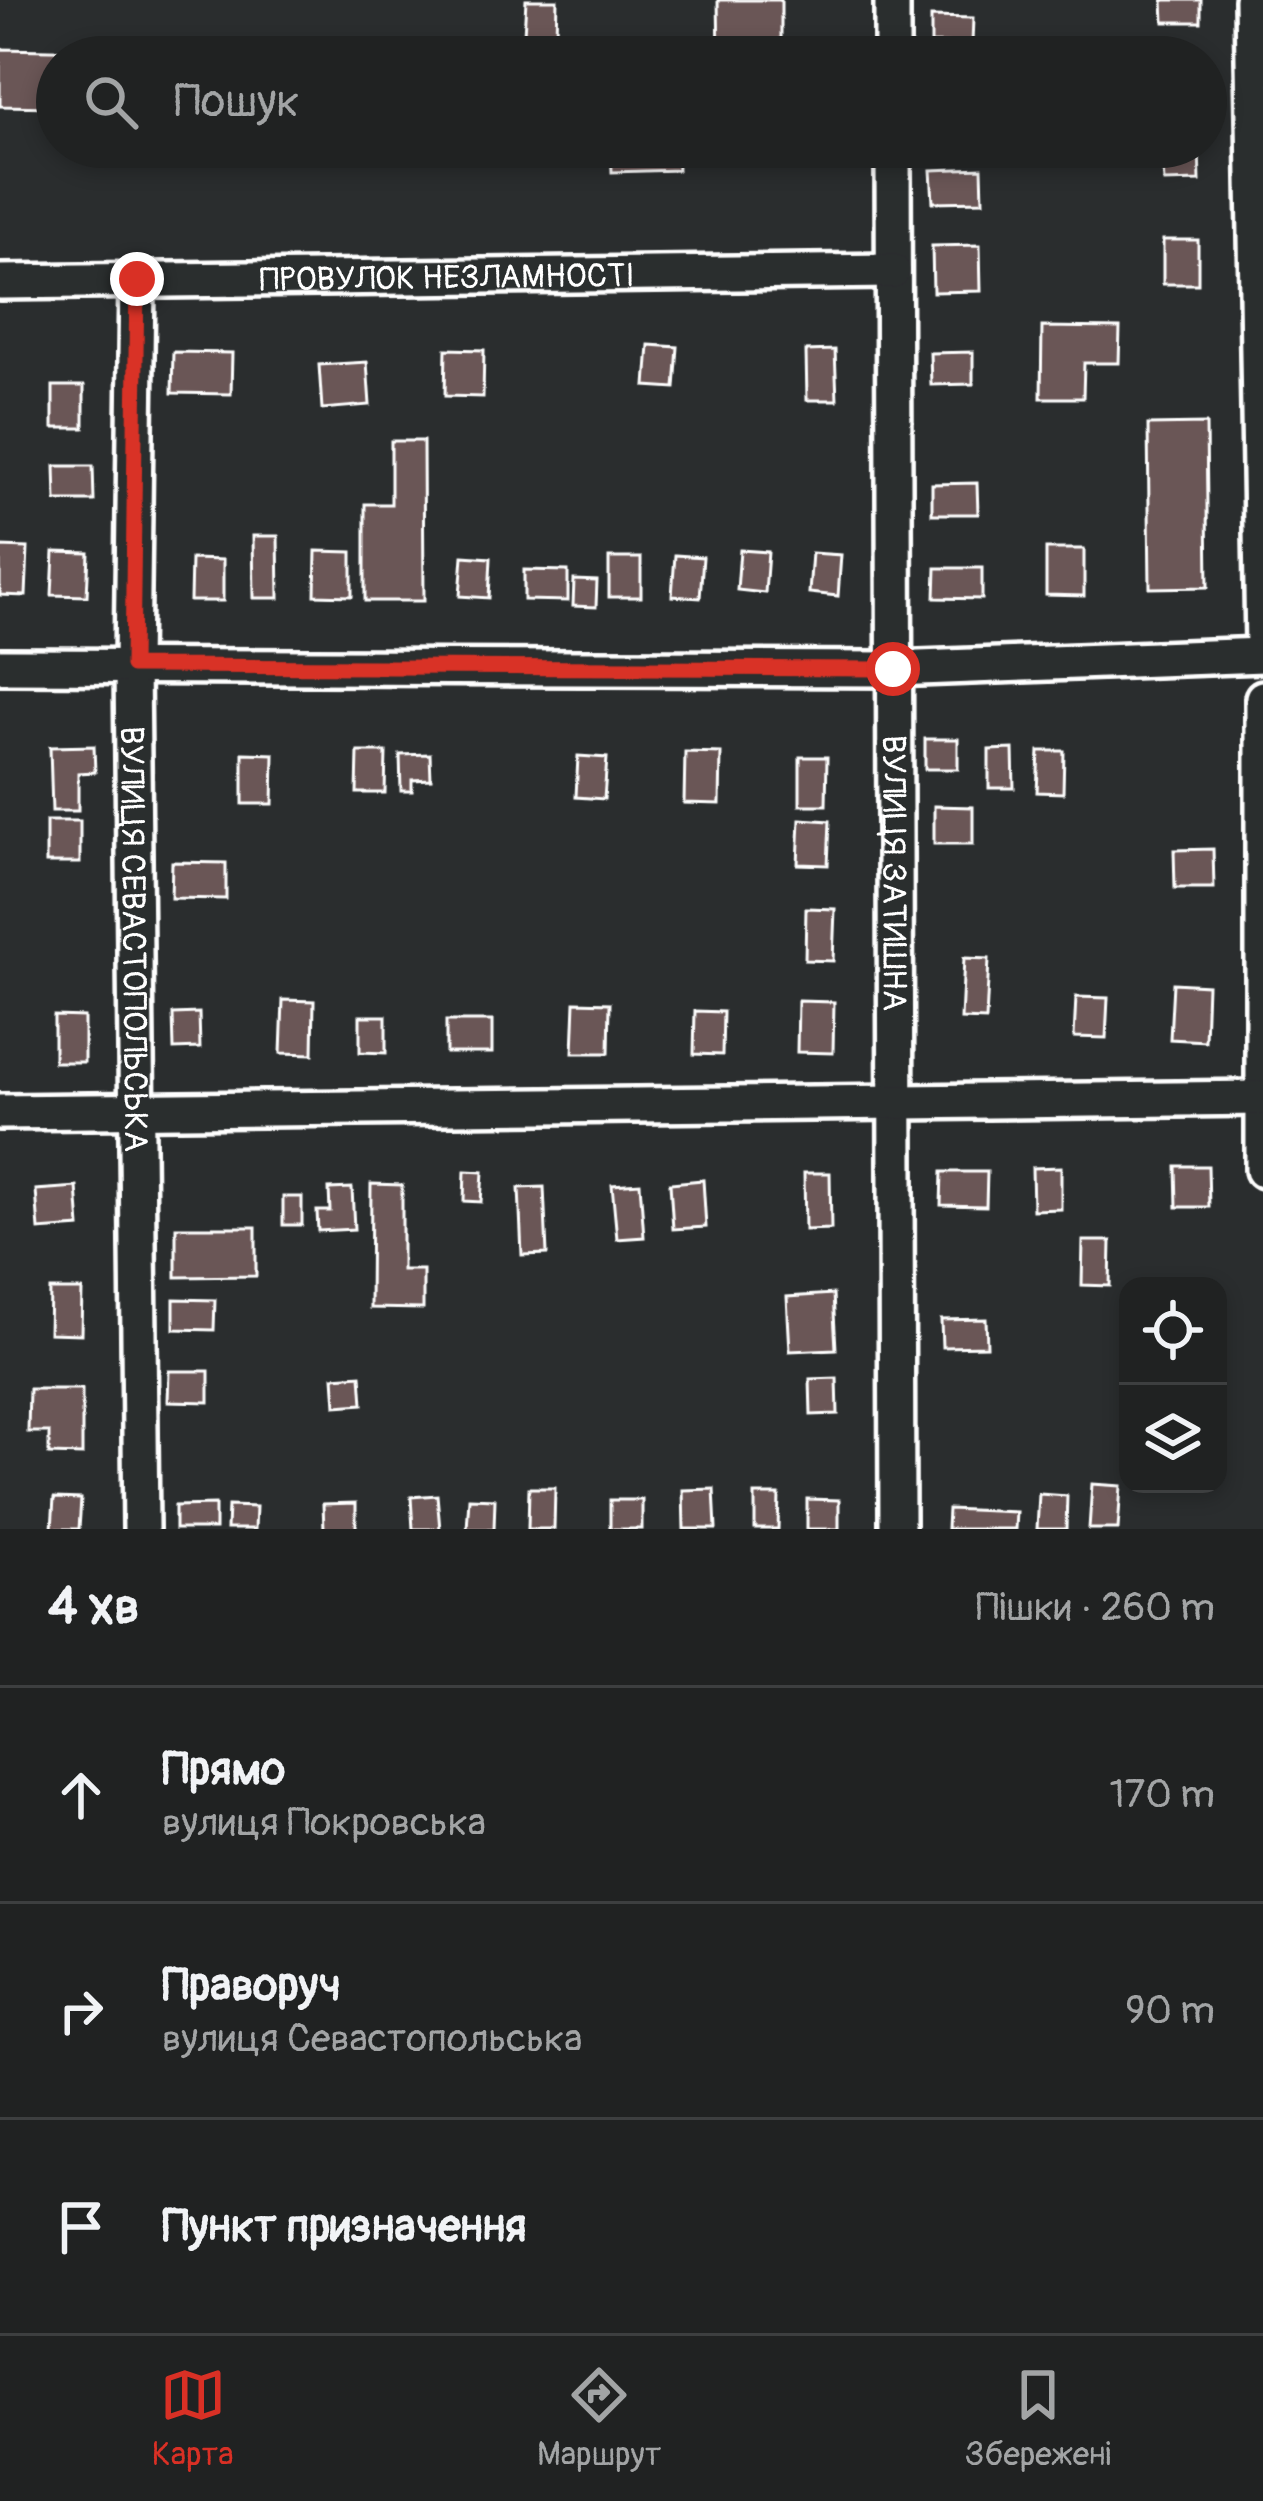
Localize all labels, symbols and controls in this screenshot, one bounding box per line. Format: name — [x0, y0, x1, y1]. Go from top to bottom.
search box — [36, 36, 1227, 168]
icon: search — [78, 69, 144, 135]
text: Пошук — [174, 74, 299, 130]
route end — [110, 252, 164, 306]
street label: ПРОВУЛОК НЕЗЛАМНОСТІ — [259, 255, 635, 301]
route start — [866, 642, 920, 696]
street label: ВУЛИЦЯ СЕВАСТОПОЛЬСЬКА — [111, 726, 156, 1152]
street label: ВУЛИЦЯ ЗАТИШНА — [873, 735, 915, 1011]
map controls — [1119, 1277, 1227, 1493]
button: locate — [1119, 1277, 1227, 1385]
button: layers — [1119, 1385, 1227, 1493]
text: 4 хв — [48, 1575, 139, 1639]
text: Пішки · 260 m — [976, 1583, 1215, 1632]
text: Прямо — [162, 1742, 285, 1798]
icon: ahead — [48, 1762, 114, 1828]
text: 170 m — [1109, 1770, 1215, 1819]
text: вулиця Покровська — [162, 1798, 486, 1847]
text: Праворуч — [162, 1958, 341, 2014]
icon: right — [48, 1978, 114, 2044]
text: 90 m — [1125, 1986, 1215, 2035]
text: вулиця Севастопольська — [162, 2014, 582, 2063]
icon: arrive — [48, 2194, 114, 2260]
text: Пункт призначення — [162, 2199, 526, 2255]
tab: Карта — [152, 2362, 234, 2475]
tab: Маршрут — [537, 2362, 661, 2475]
tab: Збережені — [965, 2362, 1111, 2475]

